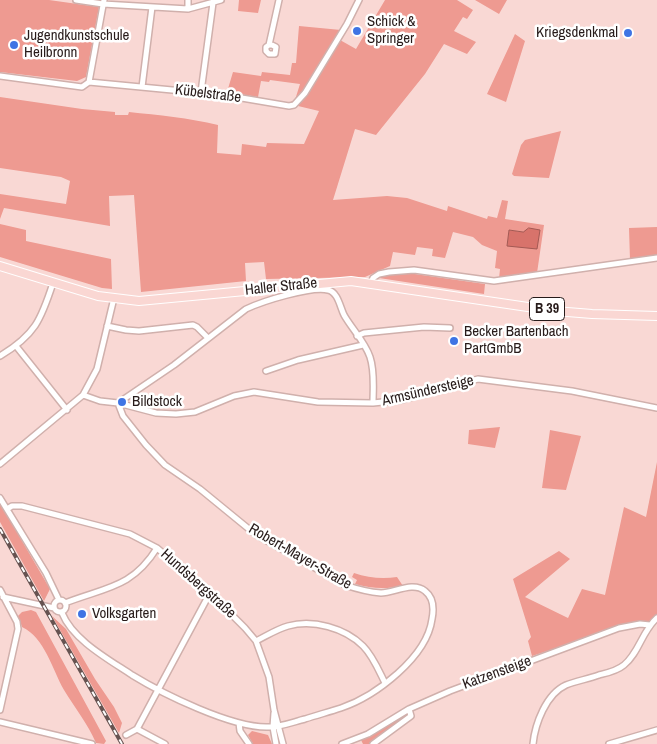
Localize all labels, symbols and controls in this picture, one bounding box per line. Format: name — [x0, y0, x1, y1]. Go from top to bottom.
place label: Schick & Springer — [367, 13, 416, 48]
place label: Kriegsdenkmal — [536, 24, 618, 42]
marker: Schick & Springer — [351, 25, 363, 37]
place label: Jugendkunstschule Heilbronn — [24, 27, 129, 62]
marker: Kriegsdenkmal — [622, 27, 634, 39]
marker: Jugendkunstschule Heilbronn — [8, 39, 20, 51]
street label: Kübelstraße — [174, 81, 242, 107]
street label: Haller Straße — [244, 274, 318, 300]
road number: B 39 — [530, 298, 564, 320]
place label: Becker Bartenbach PartGmbB — [464, 323, 569, 358]
marker: Becker Bartenbach PartGmbB — [448, 335, 460, 347]
street label: Armsündersteige — [380, 372, 476, 410]
place label: Bildstock — [132, 393, 182, 411]
marker: Bildstock — [116, 396, 128, 408]
street label: Robert-Mayer-Straße — [245, 520, 355, 594]
street label: Hundsbergstraße — [157, 546, 239, 622]
place label: Volksgarten — [92, 605, 156, 623]
marker: Volksgarten — [76, 608, 88, 620]
street label: Katzensteige — [460, 652, 534, 694]

